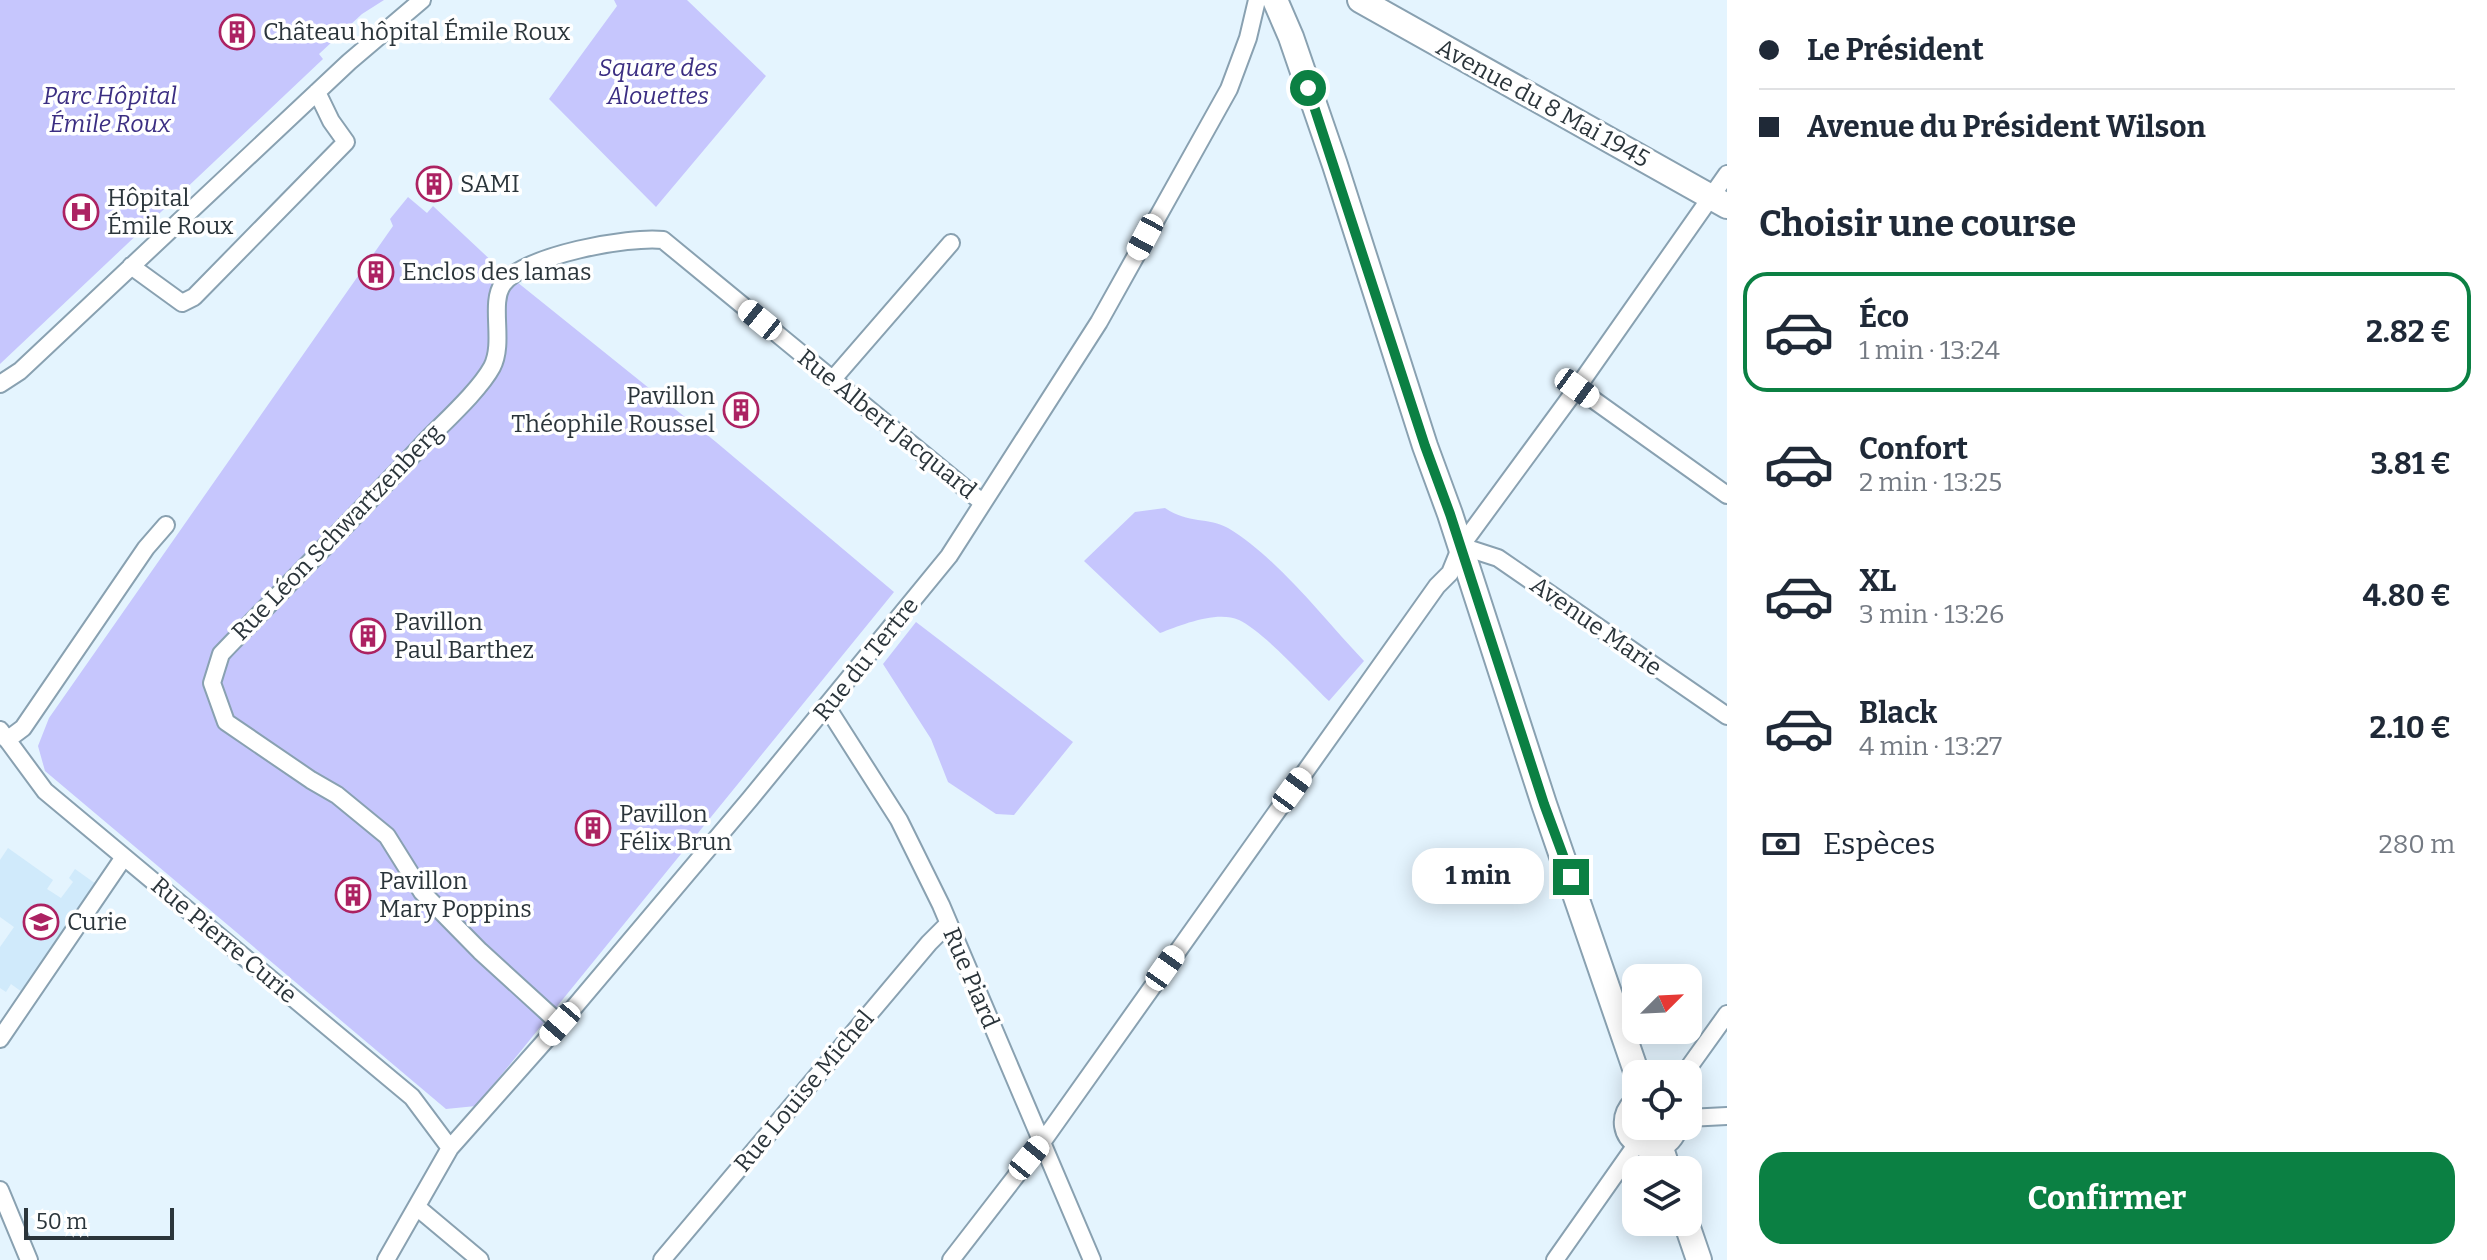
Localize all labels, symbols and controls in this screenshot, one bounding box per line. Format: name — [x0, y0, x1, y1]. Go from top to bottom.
building icon: Château hôpital Émile Roux — [218, 13, 256, 51]
place label: Château hôpital Émile Roux — [263, 17, 570, 46]
text: Le Président — [1807, 32, 1984, 68]
street label: Avenue du 8 Mai 1945 — [1432, 33, 1654, 173]
park label: Square des Alouettes — [598, 54, 718, 110]
route start — [1290, 70, 1326, 106]
park label: Parc Hôpital Émile Roux — [43, 82, 177, 138]
text: Avenue du Président Wilson — [1807, 109, 2206, 145]
building icon: SAMI — [415, 165, 453, 203]
place label: SAMI — [460, 170, 520, 198]
place label: Hôpital Émile Roux — [107, 184, 234, 240]
hospital icon: Hôpital Émile Roux — [62, 193, 100, 231]
text: Choisir une course — [1759, 202, 2076, 246]
car — [1123, 210, 1167, 264]
building icon: Enclos des lamas — [357, 253, 395, 291]
place label: Enclos des lamas — [402, 258, 592, 286]
car — [734, 296, 786, 344]
icon: car — [1763, 296, 1835, 368]
text: Éco — [1859, 299, 1909, 335]
text: 2.82 € — [2366, 314, 2451, 350]
text: 1 min · 13:24 — [1859, 335, 2000, 366]
street label: Rue Albert Jacquard — [792, 343, 982, 505]
car — [1551, 364, 1603, 412]
place label: Pavillon Théophile Roussel — [511, 382, 715, 438]
building icon: Pavillon Théophile Roussel — [722, 391, 760, 429]
street label: Rue Léon Schwartzenberg — [226, 418, 448, 646]
icon: car — [1763, 428, 1835, 500]
text: Confort — [1859, 431, 1968, 467]
text: 3.81 € — [2371, 446, 2451, 482]
text: 2 min · 13:25 — [1859, 467, 2002, 498]
icon: car — [1763, 560, 1835, 632]
text: XL — [1859, 563, 1896, 599]
street label: Avenue Marie — [1525, 570, 1667, 682]
text: 4.80 € — [2362, 578, 2451, 614]
street label: Rue du Tertre — [808, 592, 924, 726]
text: 3 min · 13:26 — [1859, 599, 2004, 630]
place label: Pavillon Paul Barthez — [394, 608, 534, 664]
building icon: Pavillon Paul Barthez — [349, 617, 387, 655]
icon: car — [1763, 692, 1835, 764]
text: Black — [1859, 695, 1937, 731]
text: 2.10 € — [2369, 710, 2451, 746]
text: 4 min · 13:27 — [1859, 731, 2002, 762]
car — [1268, 764, 1316, 816]
place label: Pavillon Félix Brun — [619, 800, 732, 856]
building icon: Pavillon Félix Brun — [574, 809, 612, 847]
icon: cash — [1759, 822, 1803, 866]
text: Espèces — [1823, 826, 1935, 862]
text: 280 m — [2379, 829, 2455, 860]
callout: 1 min — [1411, 849, 1543, 905]
route end — [1553, 859, 1589, 895]
text: 1 min — [1445, 860, 1511, 891]
place label: Pavillon Mary Poppins — [379, 867, 532, 923]
street label: Rue Pierre Curie — [146, 871, 302, 1009]
building icon: Pavillon Mary Poppins — [334, 876, 372, 914]
school or university icon: Curie — [22, 903, 60, 941]
place label: Curie — [67, 908, 127, 936]
street label: Rue Piard — [937, 924, 1005, 1032]
car — [1141, 941, 1189, 995]
north arrow — [1622, 964, 1702, 1044]
map controls — [1622, 964, 1702, 1236]
car — [535, 998, 585, 1050]
street label: Rue Louise Michel — [728, 1005, 880, 1177]
button: locate — [1622, 1060, 1702, 1140]
car — [1005, 1132, 1053, 1184]
button: Confirmer — [1759, 1152, 2455, 1244]
button: layers — [1622, 1156, 1702, 1236]
scale bar — [24, 1204, 174, 1240]
text: 50 m — [36, 1208, 87, 1235]

